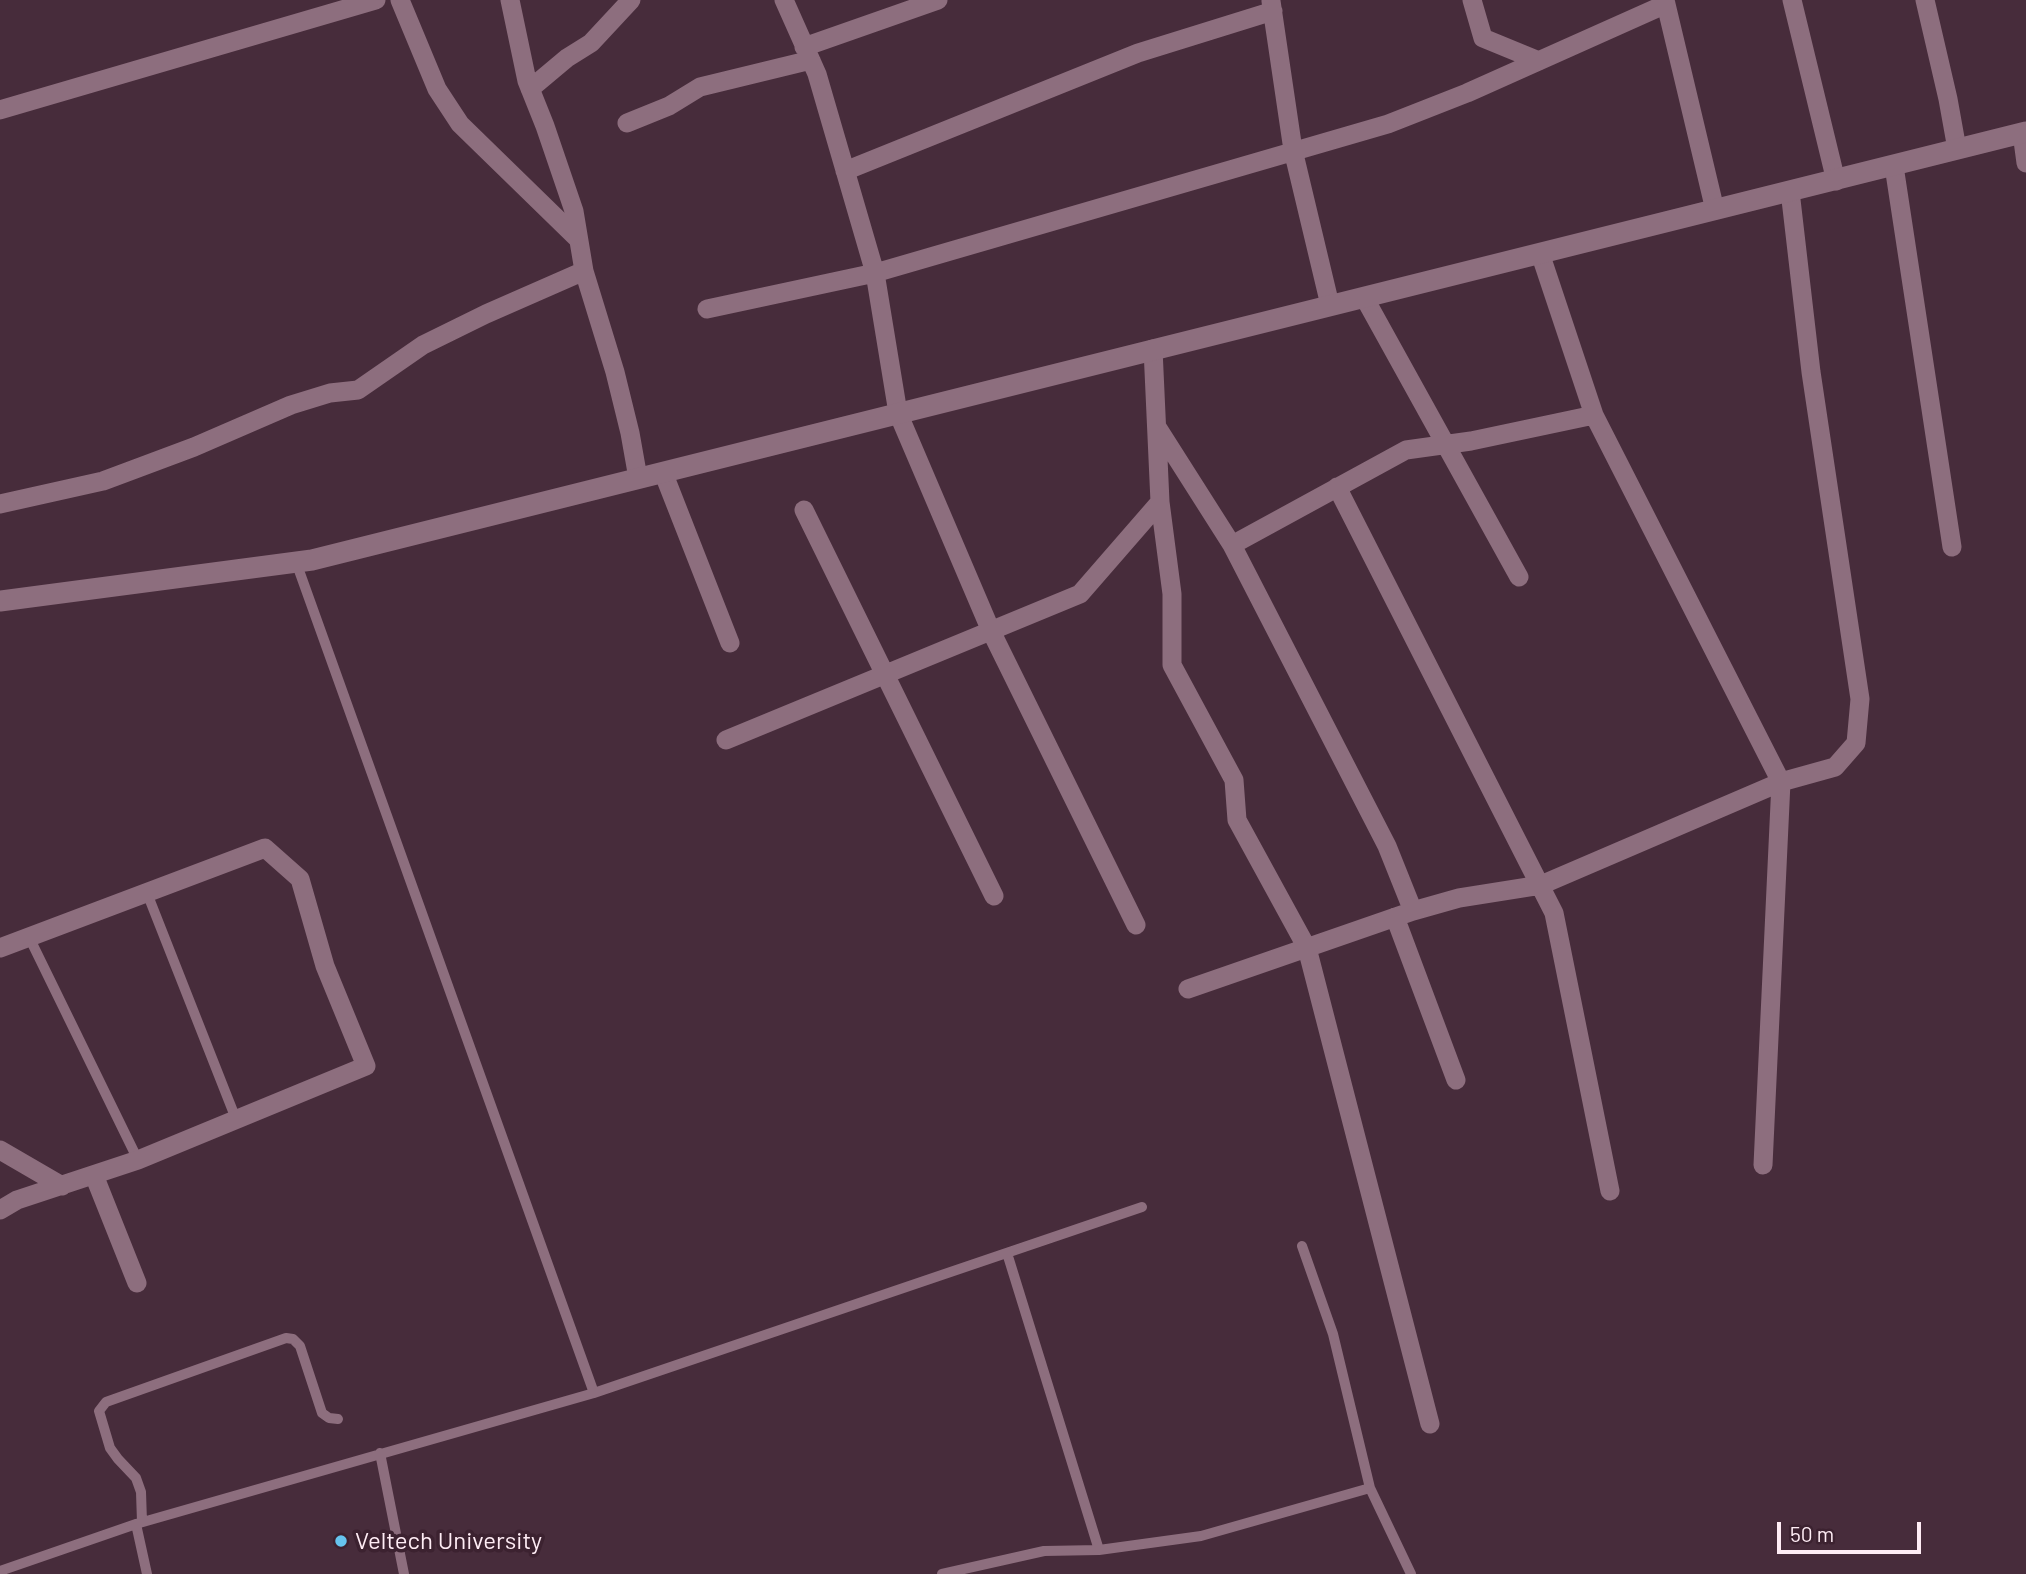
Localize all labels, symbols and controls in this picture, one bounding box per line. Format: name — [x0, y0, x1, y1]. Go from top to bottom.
scale bar — [1781, 1508, 1924, 1552]
text: 50 m — [1790, 1521, 1834, 1546]
place label: Veltech University — [355, 1527, 542, 1555]
marker: Veltech University — [333, 1533, 349, 1549]

